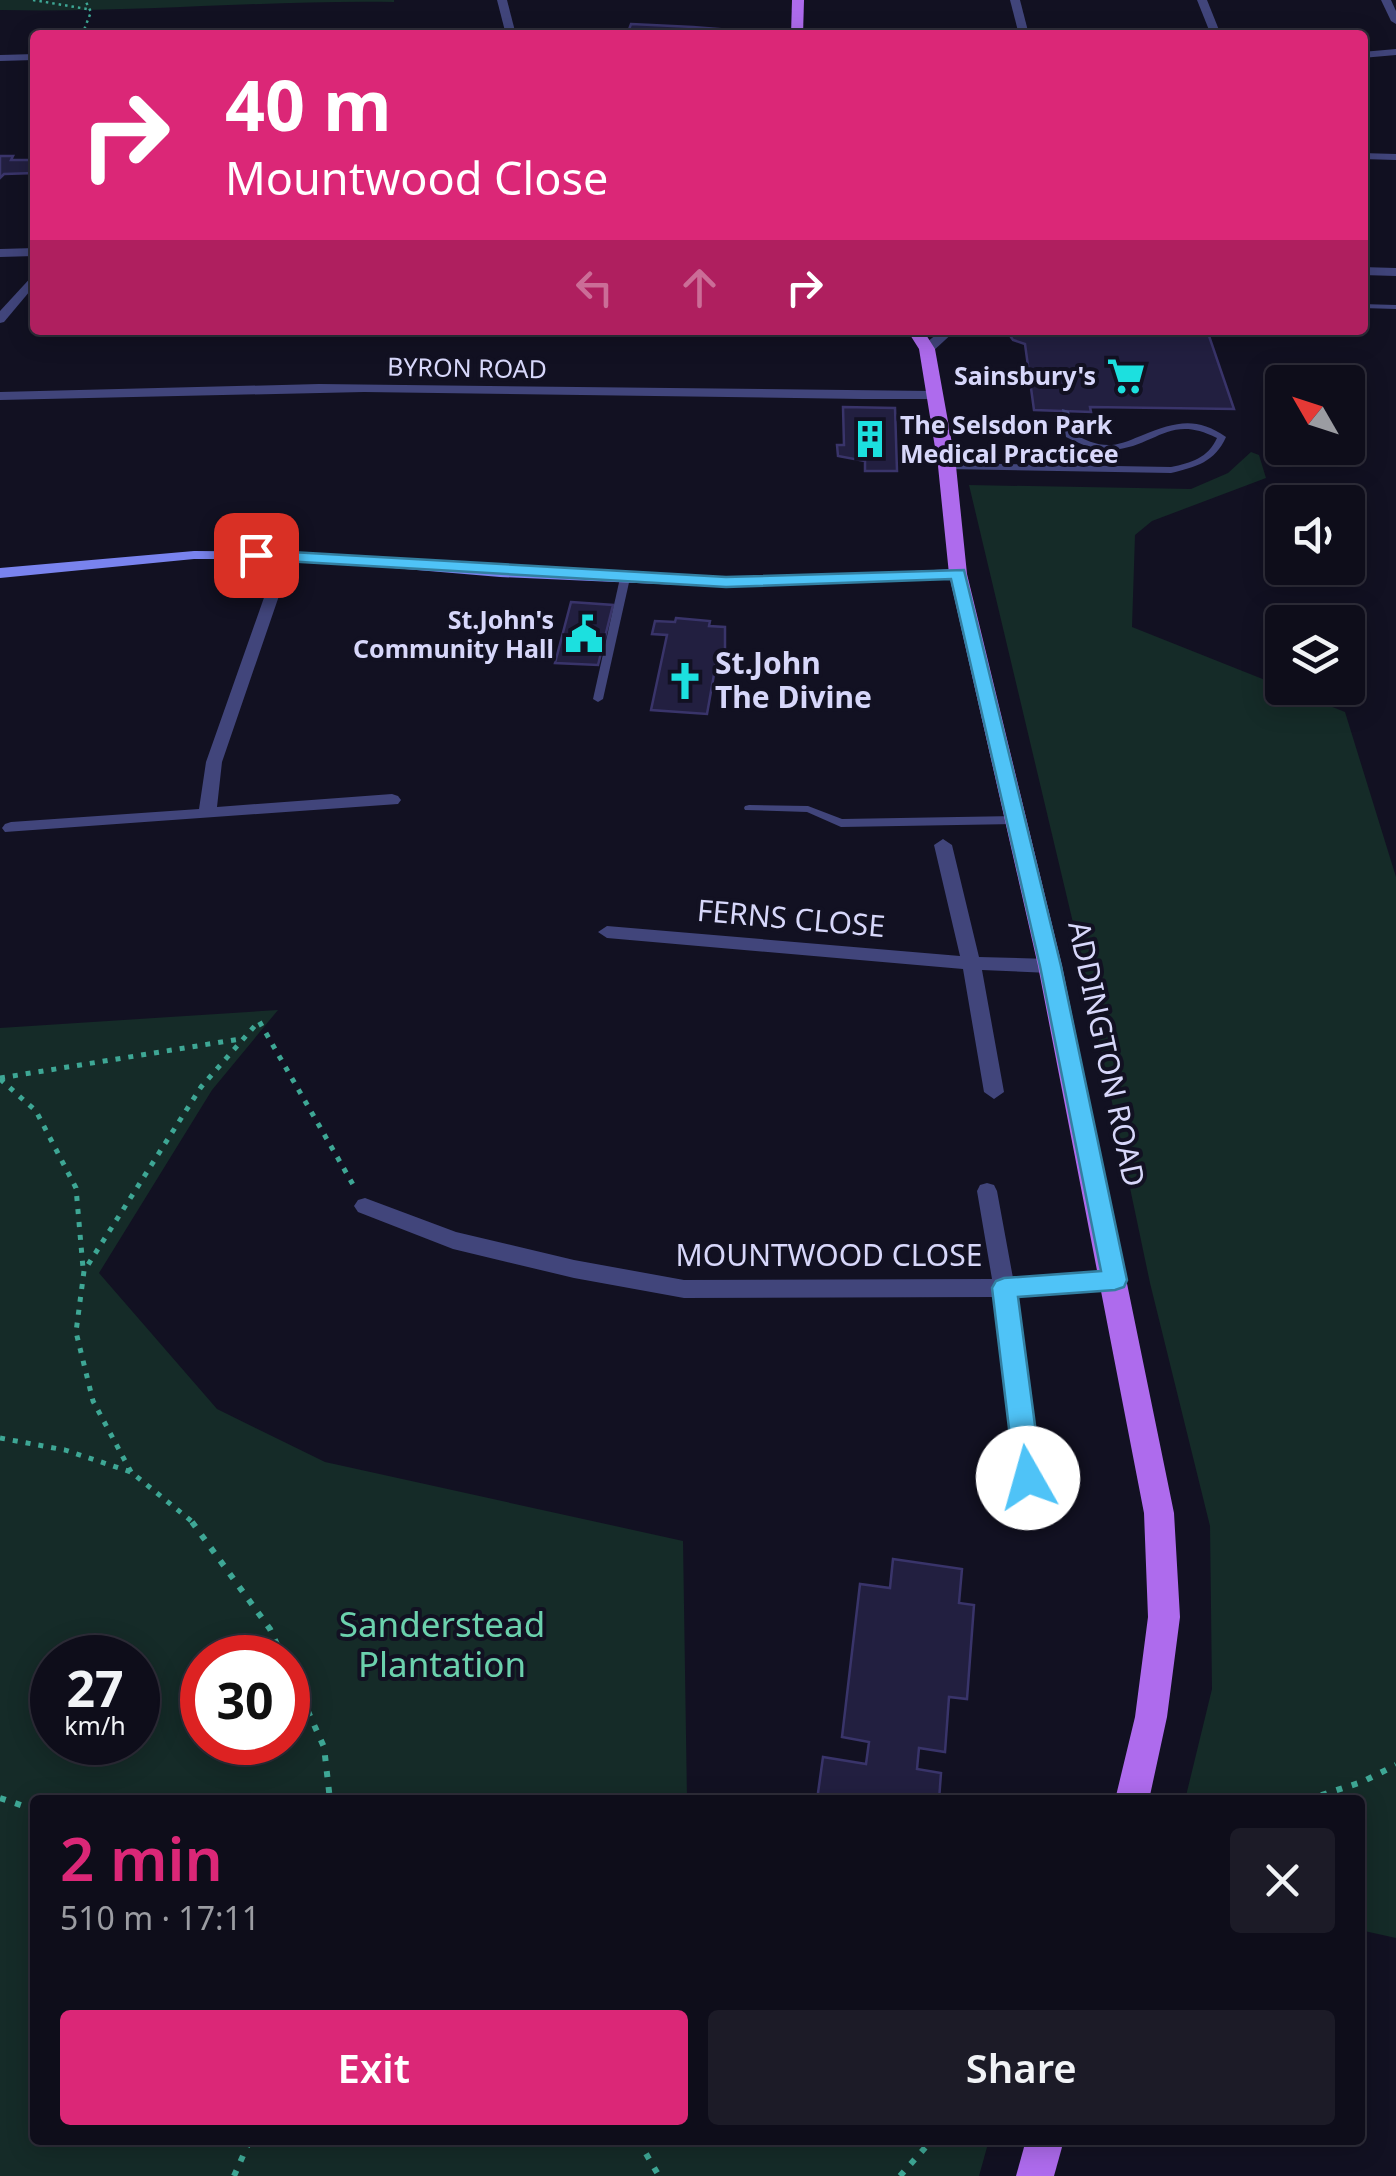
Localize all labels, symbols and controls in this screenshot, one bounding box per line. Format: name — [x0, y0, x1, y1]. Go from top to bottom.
text: 40 m — [225, 56, 392, 152]
icon: right — [60, 70, 190, 200]
text: Mountwood Close — [225, 147, 608, 208]
icon: left — [567, 260, 622, 315]
icon: ahead — [672, 260, 727, 315]
icon: right — [777, 260, 832, 315]
street label: BYRON ROAD — [387, 349, 547, 385]
supermarket icon: Sainsbury's — [1105, 355, 1147, 397]
place label: Sainsbury's — [954, 358, 1096, 392]
north arrow — [1265, 365, 1365, 465]
map controls — [1265, 365, 1365, 705]
place label: The Selsdon Park Medical Practicee — [900, 407, 1119, 470]
building icon: The Selsdon Park Medical Practicee — [849, 418, 891, 460]
button: sound — [1265, 485, 1365, 585]
pin — [214, 513, 299, 598]
icon: arrive — [229, 528, 284, 583]
place label: St.John's Community Hall — [353, 602, 554, 665]
button: layers — [1265, 605, 1365, 705]
public building icon: St.John's Community Hall — [563, 613, 605, 655]
place label: St.John The Divine — [715, 642, 872, 717]
church icon: St.John The Divine — [664, 660, 706, 702]
street label: FERNS CLOSE — [695, 889, 887, 946]
street label: ADDINGTON ROAD — [1059, 917, 1156, 1190]
street label: MOUNTWOOD CLOSE — [676, 1234, 982, 1275]
position arrow — [976, 1426, 1080, 1530]
park label: Sanderstead Plantation — [339, 1600, 545, 1687]
speed limit sign: 30 — [180, 1635, 310, 1765]
text: 27 — [66, 1654, 124, 1722]
text: km/h — [64, 1708, 126, 1742]
text: 2 min — [60, 1817, 223, 1899]
button: close — [1230, 1828, 1335, 1933]
text: 510 m · 17:11 — [60, 1896, 260, 1939]
button: Exit — [60, 2010, 688, 2125]
button: Share — [708, 2010, 1335, 2125]

